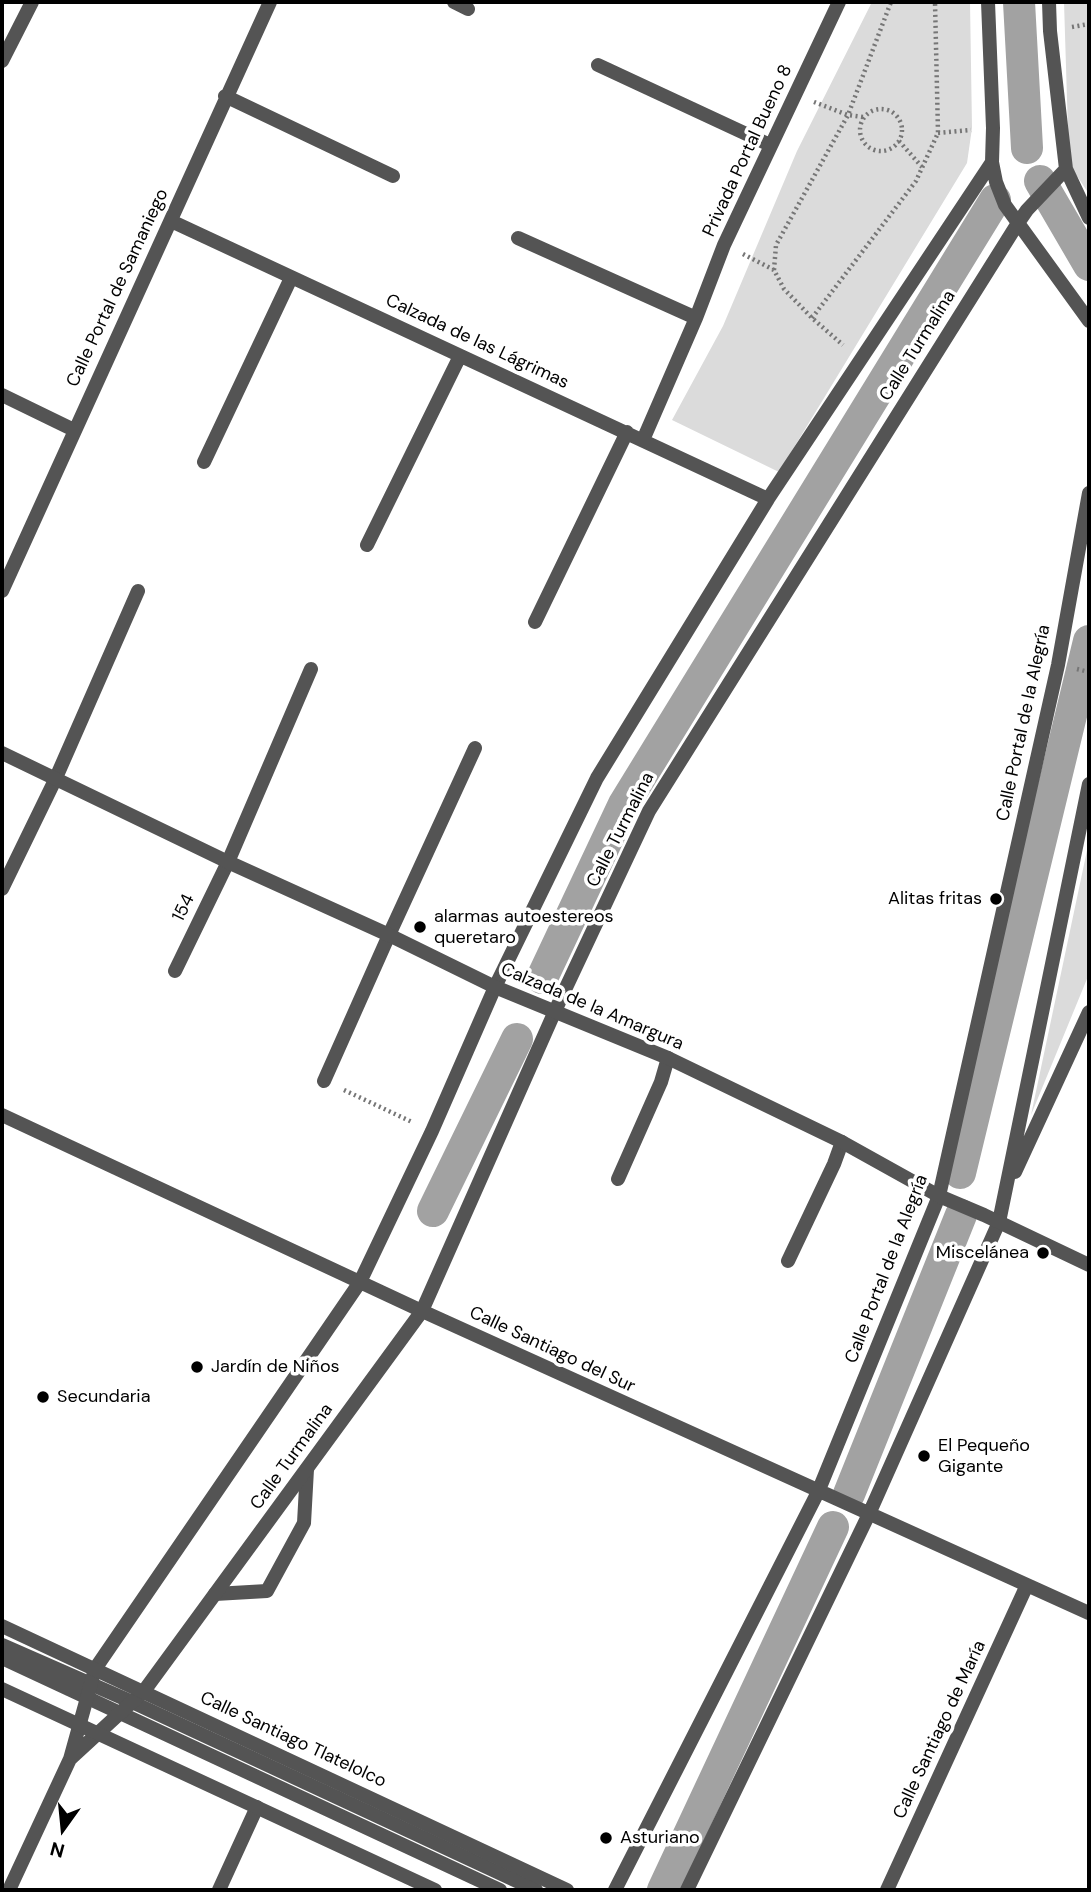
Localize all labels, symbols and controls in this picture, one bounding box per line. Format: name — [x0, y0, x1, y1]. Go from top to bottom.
street label: Privada Portal Bueno 8 — [699, 62, 797, 240]
street label: Calle Portal de Samaniego — [63, 185, 173, 391]
street label: Calle Turmalina — [875, 287, 961, 405]
street label: Calzada de las Lágrimas — [382, 290, 572, 394]
street label: Calle Portal de la Alegría — [993, 623, 1055, 823]
street label: Calle Turmalina — [583, 769, 659, 891]
place label: Alitas fritas — [888, 888, 982, 910]
street label: 154 — [168, 891, 200, 925]
marker: Alitas fritas — [988, 891, 1004, 907]
place label: alarmas autoestereos queretaro — [434, 906, 614, 948]
marker: alarmas autoestereos queretaro — [412, 919, 428, 935]
street label: Calzada de la Amargura — [497, 959, 687, 1055]
street label: Calle Portal de la Alegría — [841, 1172, 933, 1366]
place label: Miscelánea — [936, 1242, 1029, 1264]
marker: Miscelánea — [1035, 1245, 1051, 1261]
street label: Calle Santiago del Sur — [466, 1302, 638, 1398]
place label: Jardín de Niños — [211, 1356, 340, 1378]
marker: Jardín de Niños — [189, 1359, 205, 1375]
place label: Secundaria — [57, 1386, 150, 1408]
marker: Secundaria — [35, 1389, 51, 1405]
street label: Calle Turmalina — [246, 1400, 338, 1514]
place label: El Pequeño Gigante — [938, 1435, 1030, 1478]
marker: El Pequeño Gigante — [916, 1448, 932, 1464]
street label: Calle Santiago de María — [889, 1637, 991, 1823]
street label: Calle Santiago Tlatelolco — [196, 1687, 390, 1793]
north arrow — [28, 1794, 98, 1864]
place label: Asturiano — [620, 1827, 700, 1849]
marker: Asturiano — [598, 1830, 614, 1846]
text: N — [48, 1836, 67, 1864]

